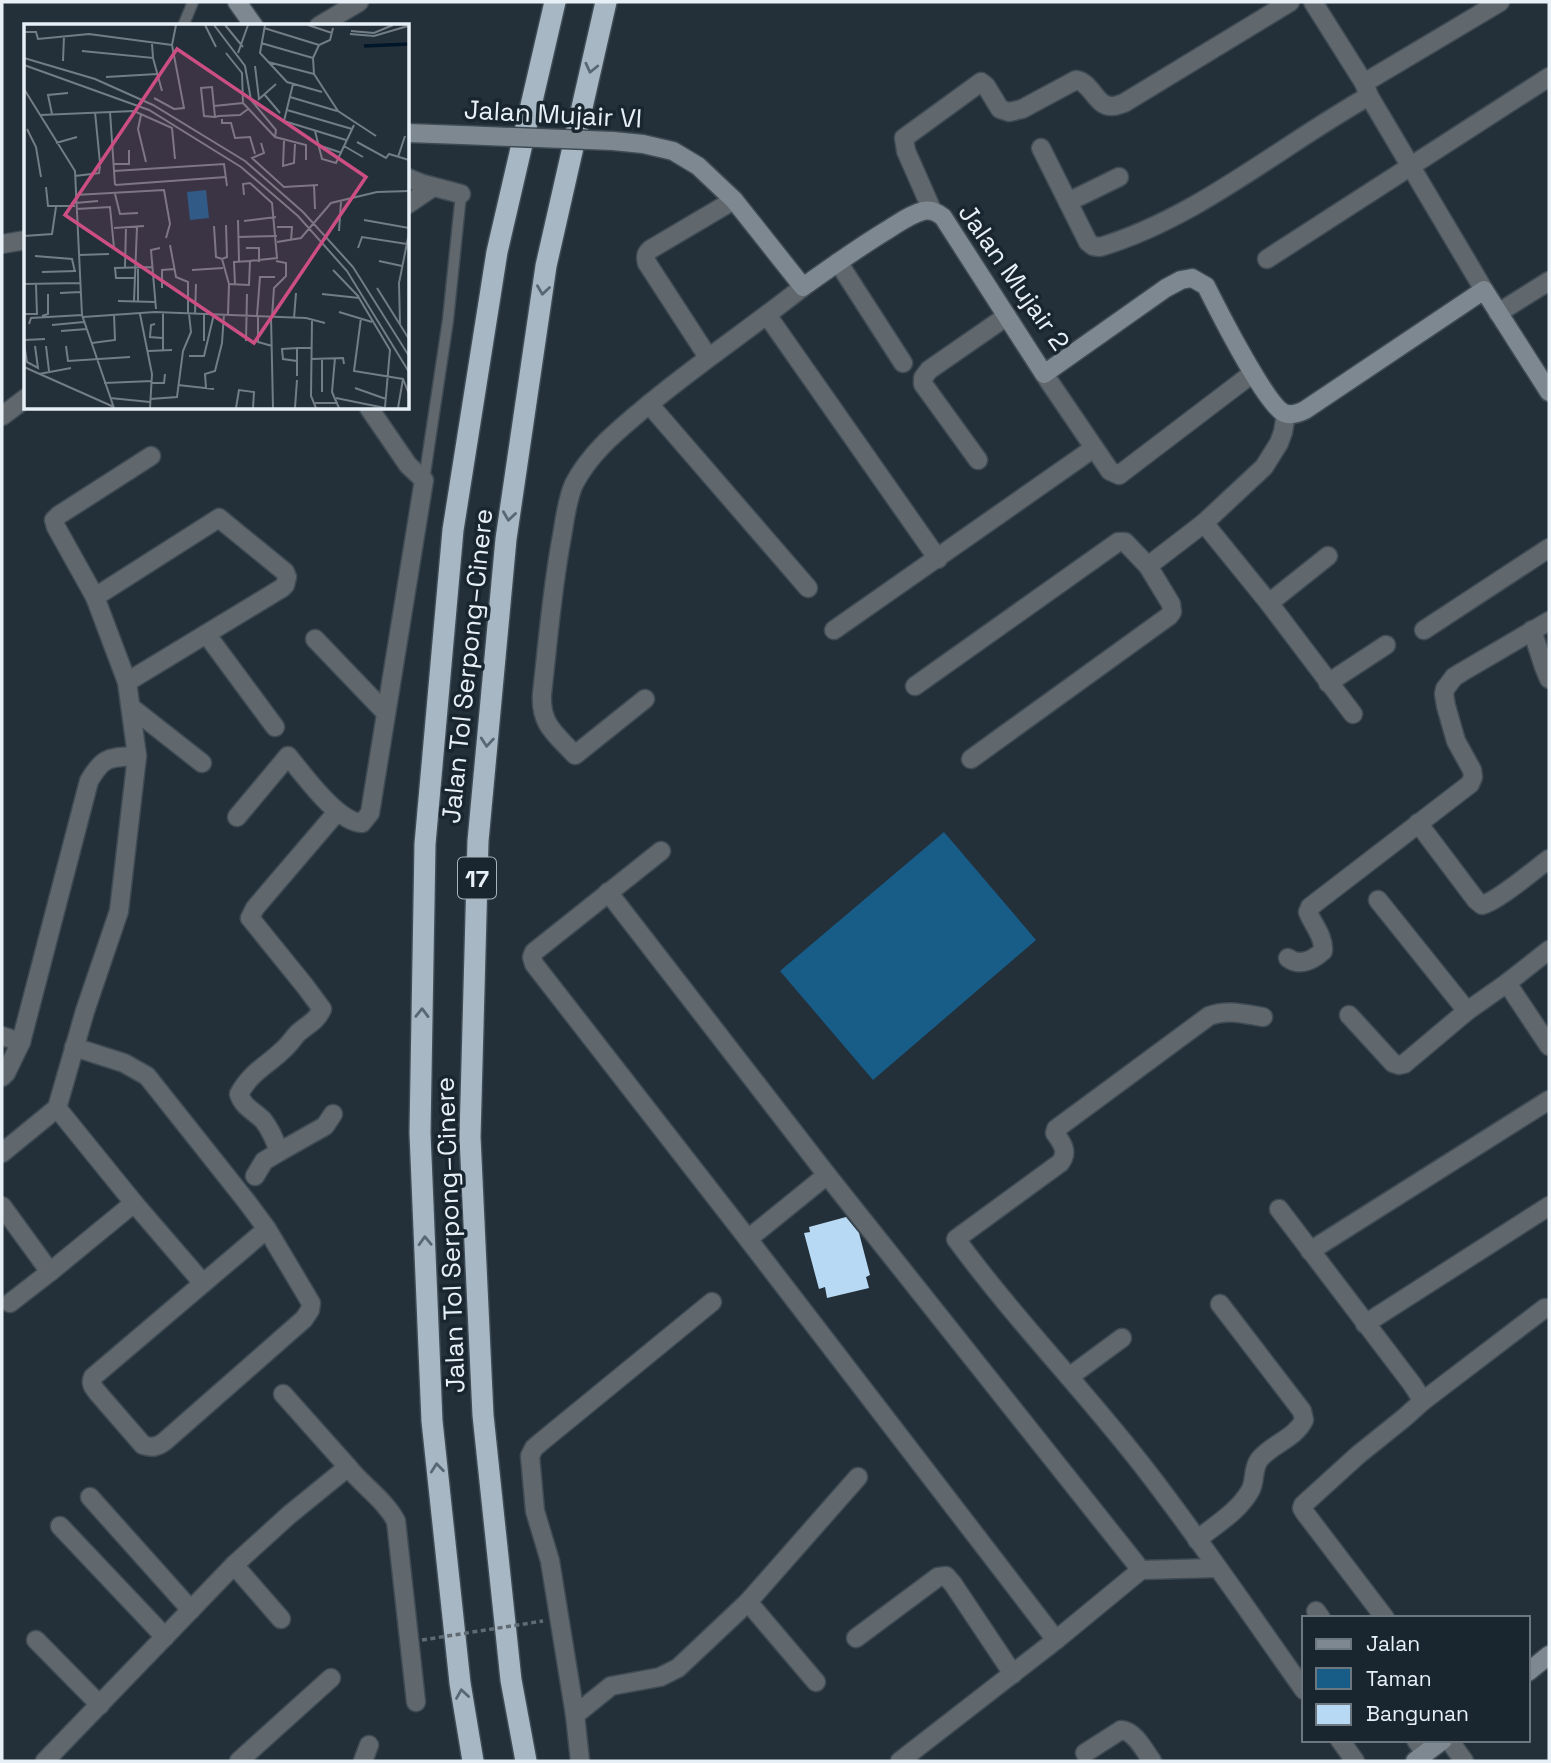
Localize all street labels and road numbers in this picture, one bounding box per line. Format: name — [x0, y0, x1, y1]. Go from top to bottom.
street label: Jalan Mujair VI — [463, 92, 643, 136]
street label: Jalan Mujair 2 — [951, 197, 1077, 357]
street label: Jalan Tol Serpong–Cinere — [434, 507, 500, 825]
road number: 17 — [458, 858, 496, 898]
street label: Jalan Tol Serpong–Cinere — [427, 1076, 473, 1394]

